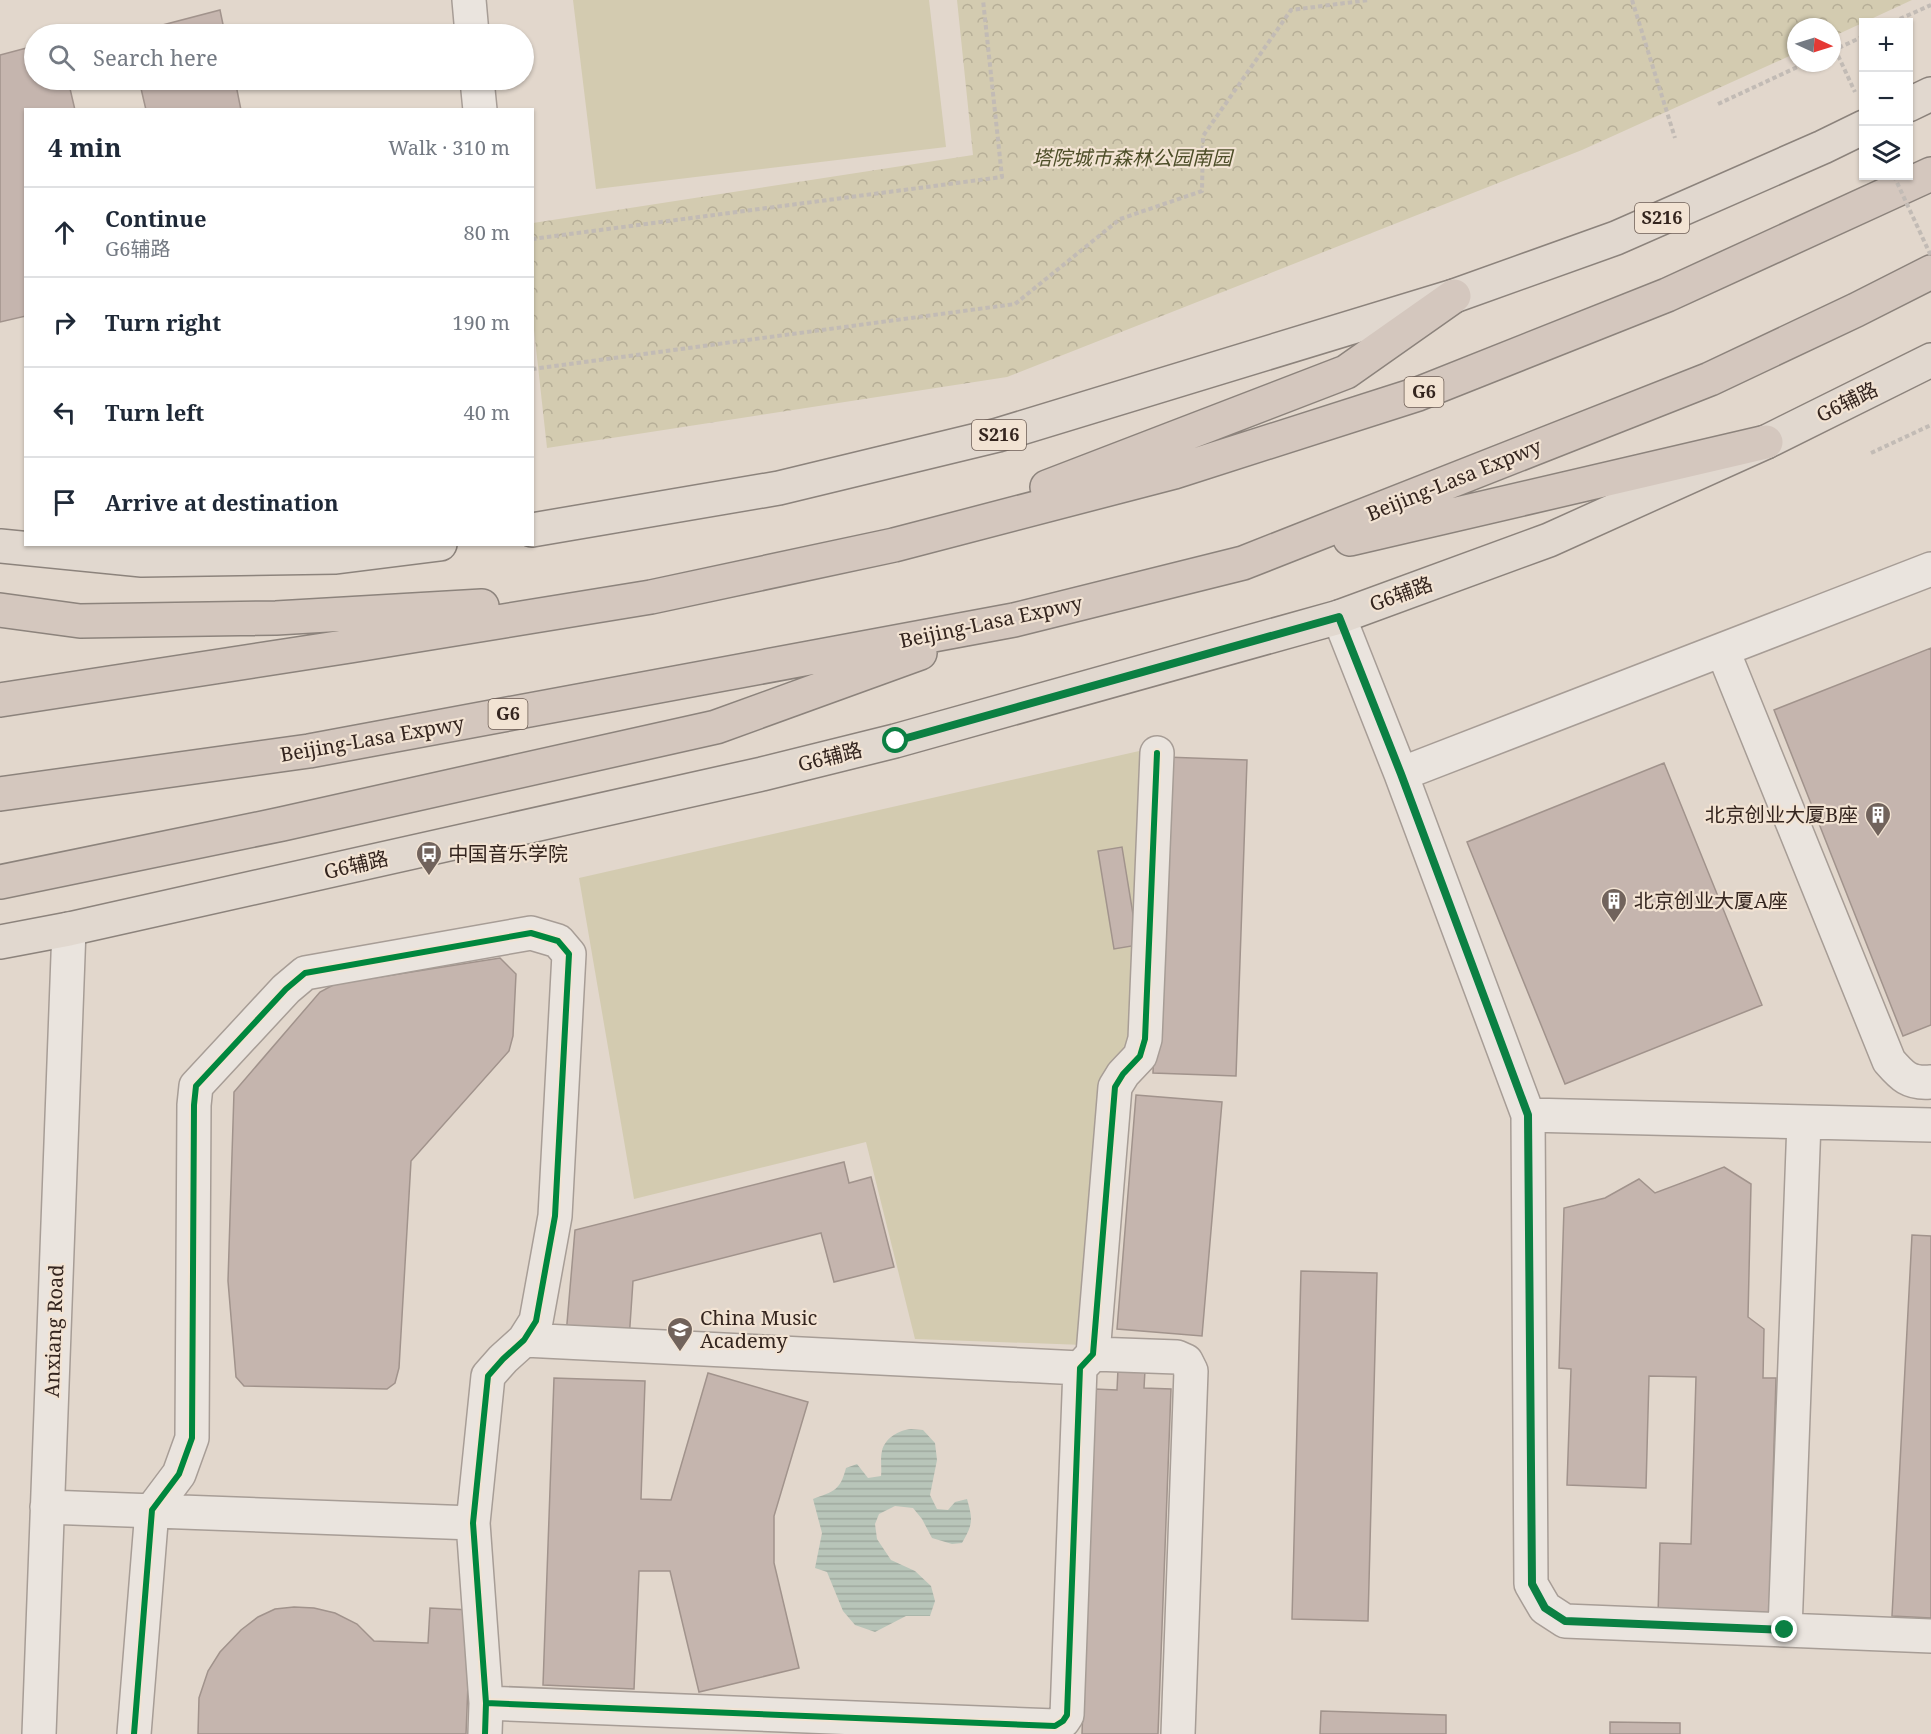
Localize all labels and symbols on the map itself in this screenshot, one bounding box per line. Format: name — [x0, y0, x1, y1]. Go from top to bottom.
north arrow — [1787, 18, 1841, 72]
park label: 塔院城市森林公园南园 — [1032, 144, 1235, 171]
road number: S216 — [1635, 203, 1689, 233]
street label: G6辅路 — [1811, 375, 1882, 428]
road number: G6 — [1404, 377, 1444, 407]
road number: S216 — [972, 420, 1026, 450]
street label: Beijing-Lasa Expwy — [1362, 432, 1546, 527]
street label: G6辅路 — [1365, 570, 1436, 617]
street label: Beijing-Lasa Expwy — [897, 589, 1086, 654]
road number: G6 — [488, 699, 528, 729]
street label: Beijing-Lasa Expwy — [278, 709, 467, 768]
route start — [882, 727, 908, 753]
street label: G6辅路 — [795, 735, 865, 778]
building icon: 北京创业大厦B座 — [1863, 800, 1893, 838]
place label: 北京创业大厦B座 — [1705, 801, 1858, 828]
bus stop icon: 中国音乐学院 — [414, 839, 444, 877]
place label: 中国音乐学院 — [448, 840, 568, 867]
street label: G6辅路 — [321, 844, 391, 885]
building icon: 北京创业大厦A座 — [1599, 886, 1629, 924]
place label: 北京创业大厦A座 — [1634, 887, 1788, 914]
street label: Anxiang Road — [38, 1264, 69, 1398]
place label: China Music Academy — [700, 1304, 818, 1354]
school or university icon: China Music Academy — [665, 1315, 695, 1353]
route end — [1771, 1616, 1797, 1642]

